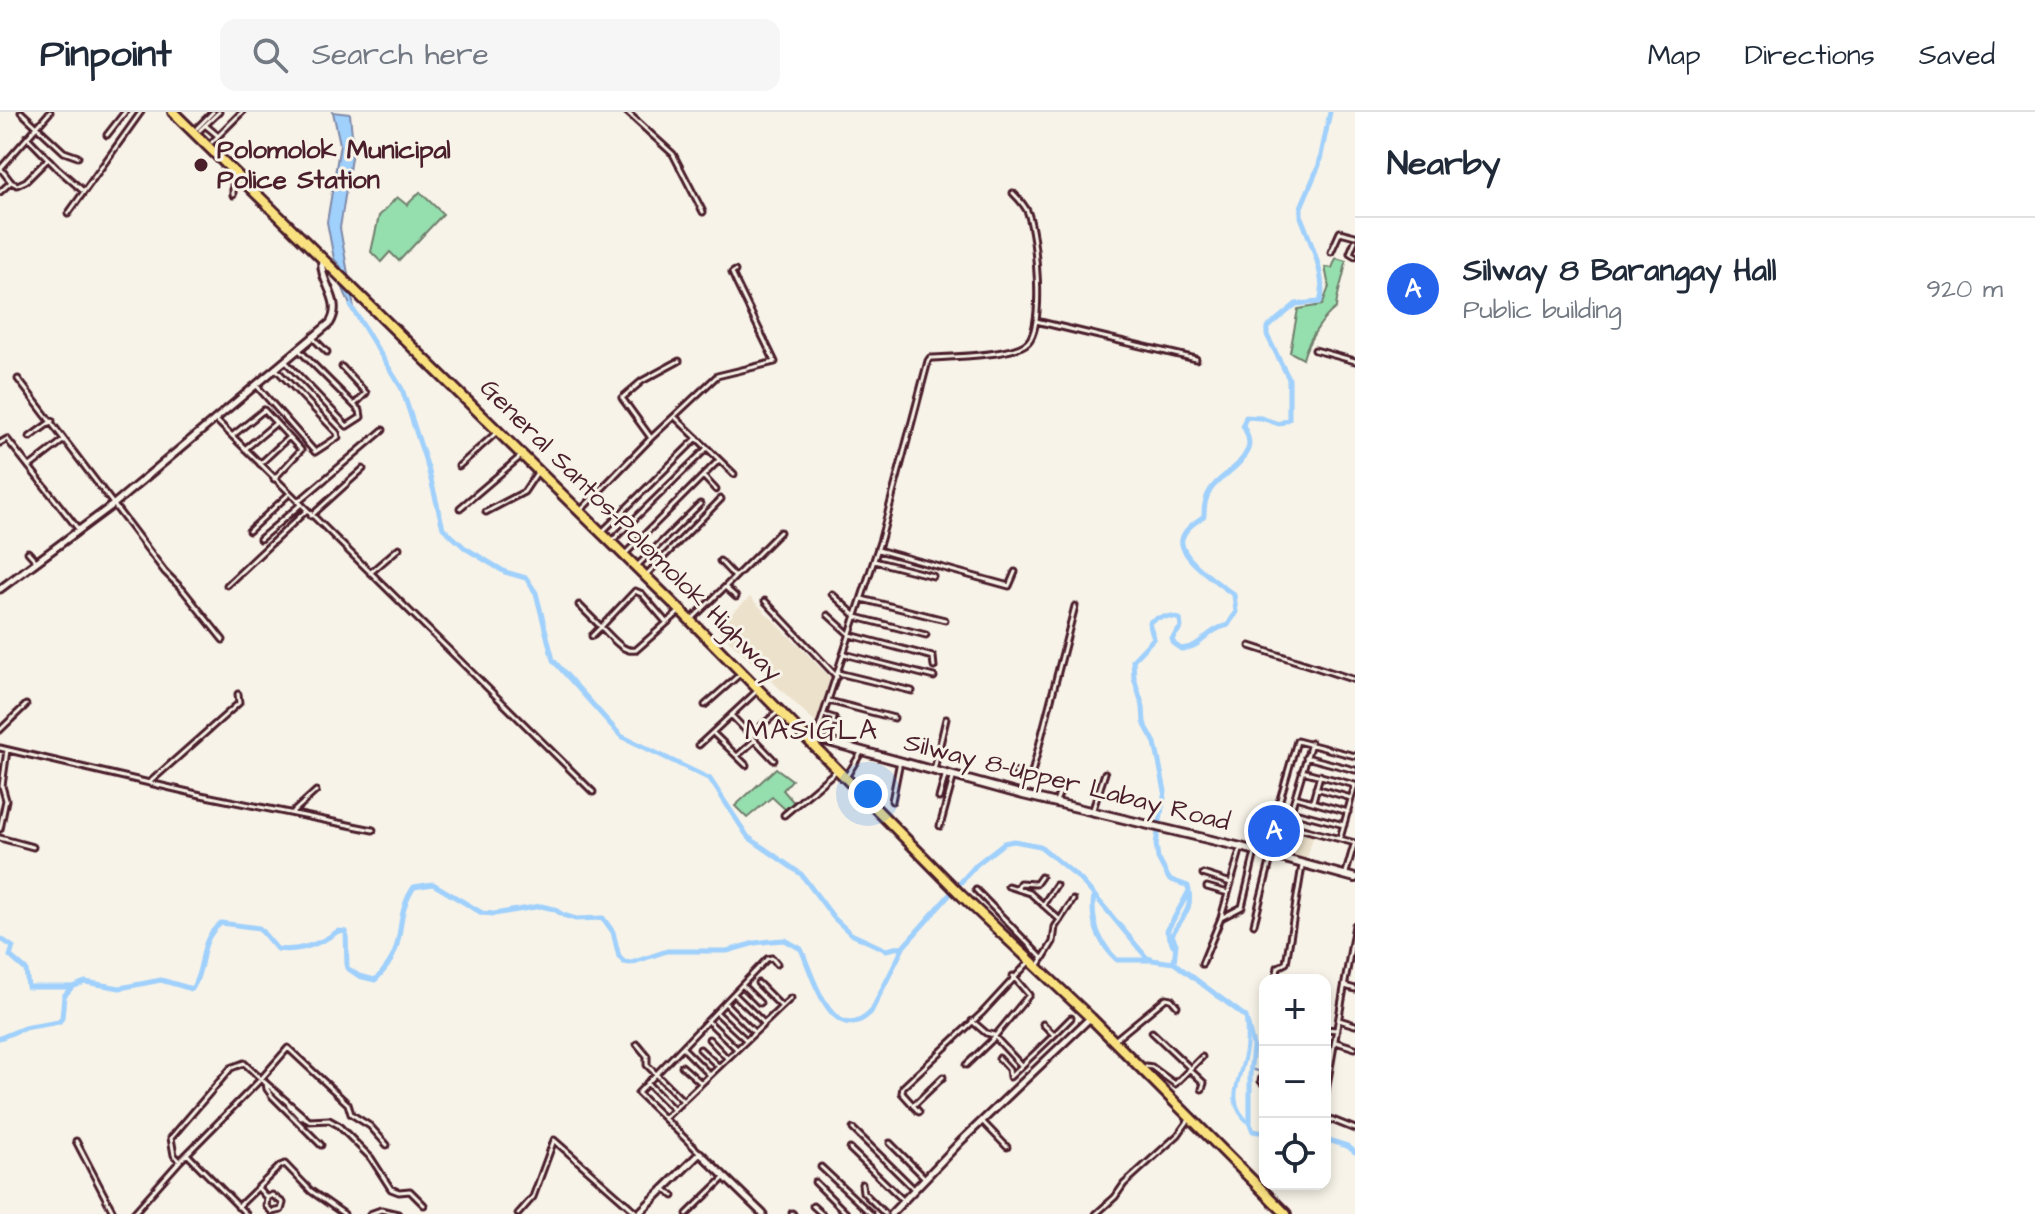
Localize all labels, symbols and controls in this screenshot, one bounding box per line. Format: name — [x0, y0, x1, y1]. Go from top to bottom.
search box — [220, 19, 780, 91]
text: Pinpoint — [40, 29, 172, 81]
icon: search — [248, 33, 292, 77]
text: Search here — [312, 34, 489, 76]
text: Map — [1648, 36, 1701, 75]
text: Directions — [1745, 36, 1875, 75]
text: Saved — [1919, 36, 1995, 75]
place label: Polomolok Municipal Police Station — [217, 132, 451, 198]
text: Nearby — [1387, 140, 1501, 188]
marker: Polomolok Municipal Police Station — [192, 156, 210, 174]
text: Silway 8 Barangay Hall — [1463, 250, 1776, 292]
text: A — [1405, 271, 1421, 307]
text: 920 m — [1926, 271, 2003, 307]
text: Public building — [1463, 292, 1622, 328]
street label: General Santos-Polomolok Highway — [470, 371, 790, 691]
district label: MASIGLA — [745, 711, 879, 750]
street label: Silway 8-Upper Labay Road — [900, 724, 1234, 842]
your location — [848, 774, 888, 814]
pin: A — [1248, 801, 1300, 861]
map controls — [1259, 974, 1331, 1190]
button: + — [1259, 974, 1331, 1046]
button: − — [1259, 1046, 1331, 1118]
button: locate — [1259, 1118, 1331, 1190]

